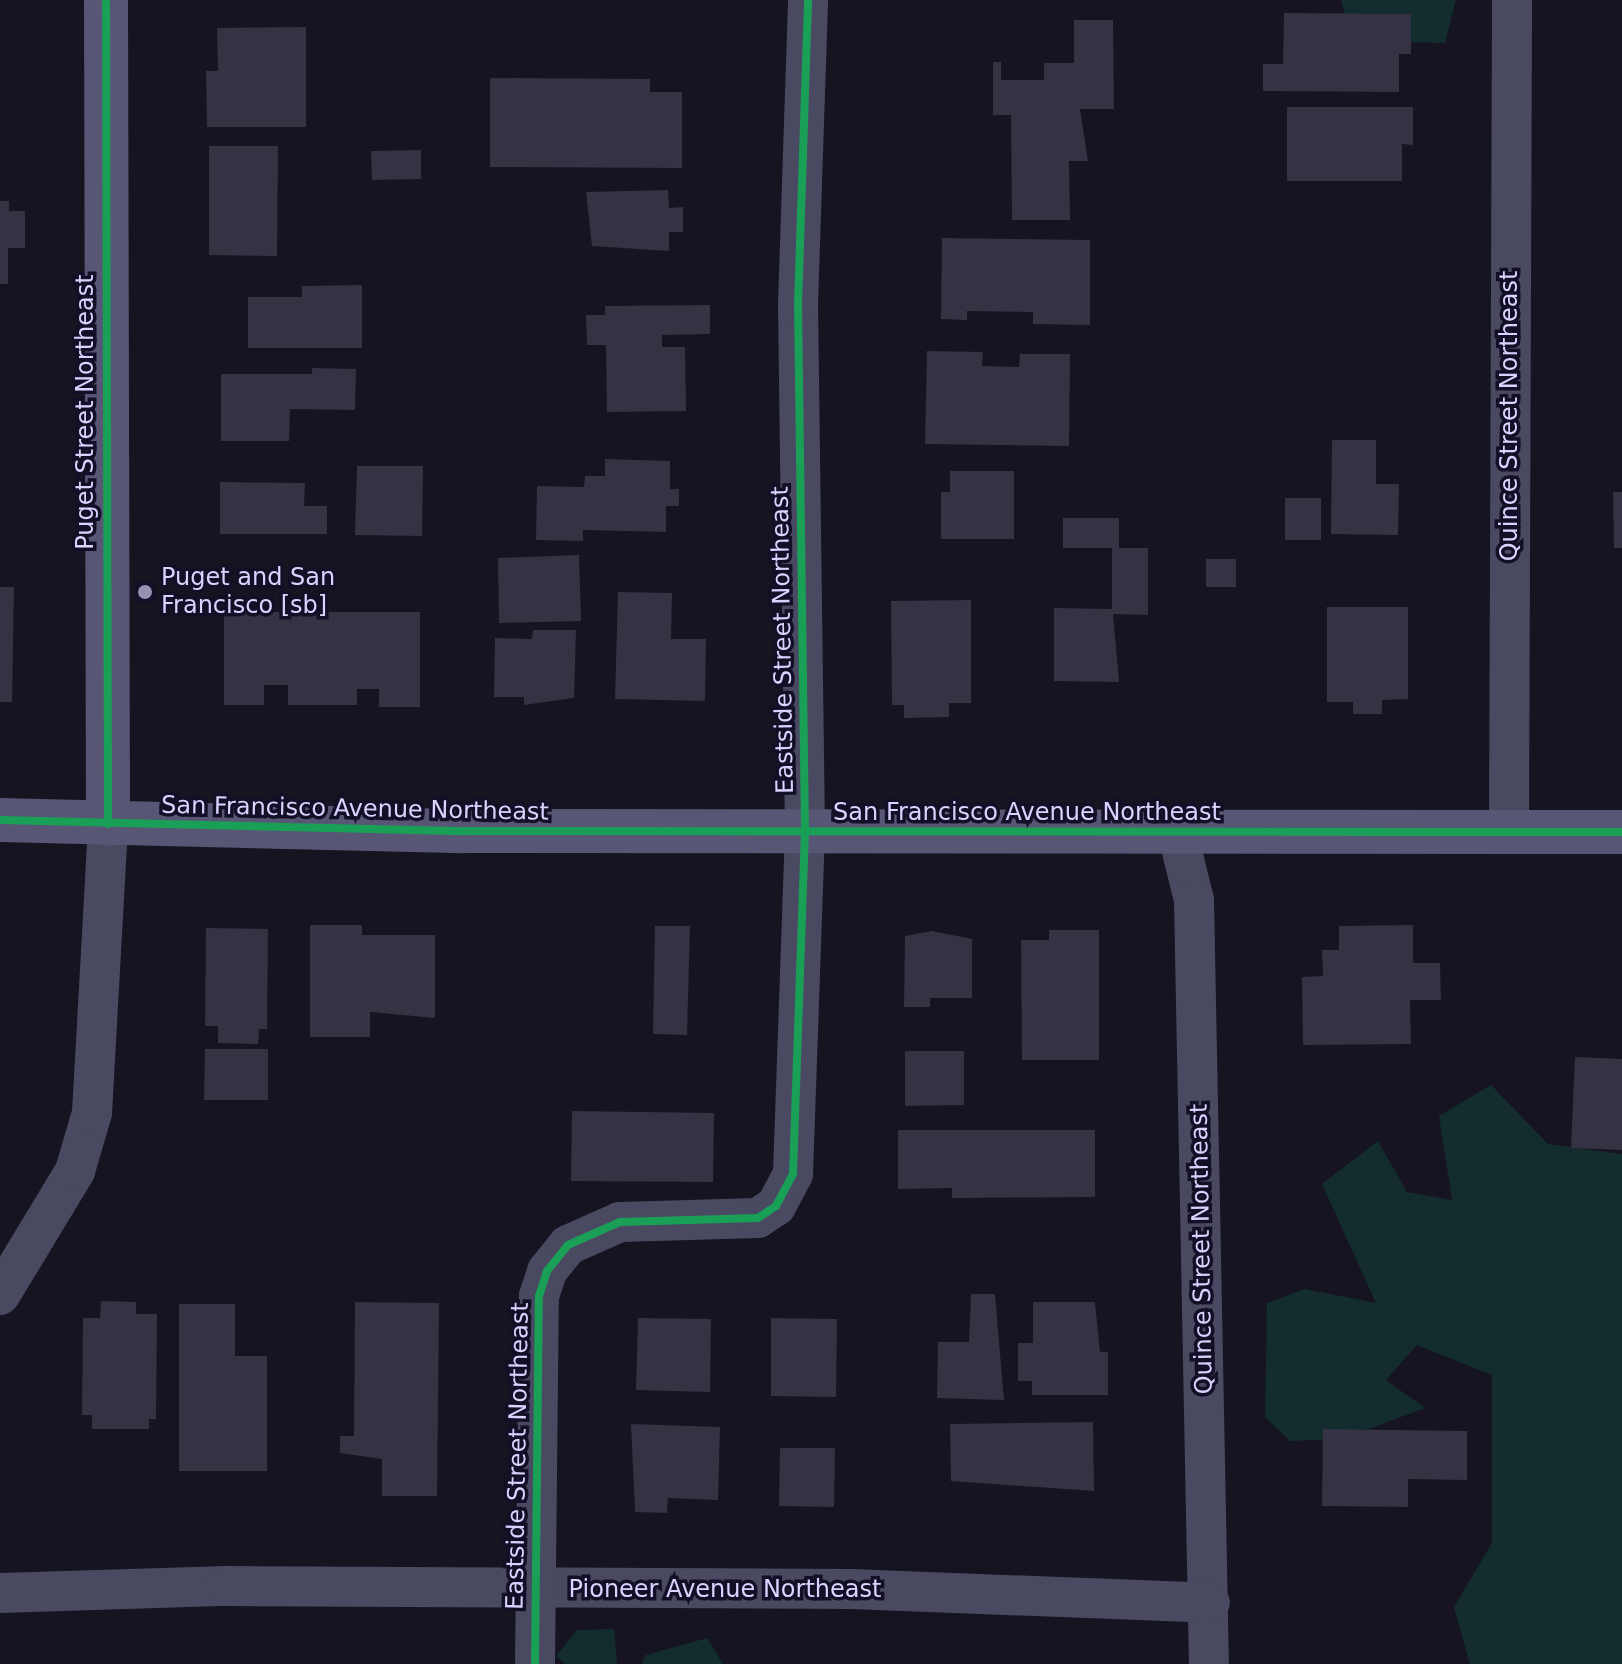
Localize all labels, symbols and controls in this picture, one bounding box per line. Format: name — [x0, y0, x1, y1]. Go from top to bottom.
street label: Quince Street Northeast — [1496, 271, 1524, 561]
street label: Puget Street Northeast — [72, 274, 100, 550]
street label: Eastside Street Northeast — [766, 486, 800, 794]
place label: Puget and San Francisco [sb] — [161, 564, 335, 620]
marker: Puget and San Francisco [sb] — [136, 583, 154, 601]
street label: San Francisco Avenue Northeast — [161, 791, 549, 827]
street label: San Francisco Avenue Northeast — [833, 799, 1221, 827]
street label: Quince Street Northeast — [1185, 1103, 1219, 1395]
street label: Eastside Street Northeast — [501, 1302, 535, 1610]
street label: Pioneer Avenue Northeast — [569, 1576, 881, 1604]

